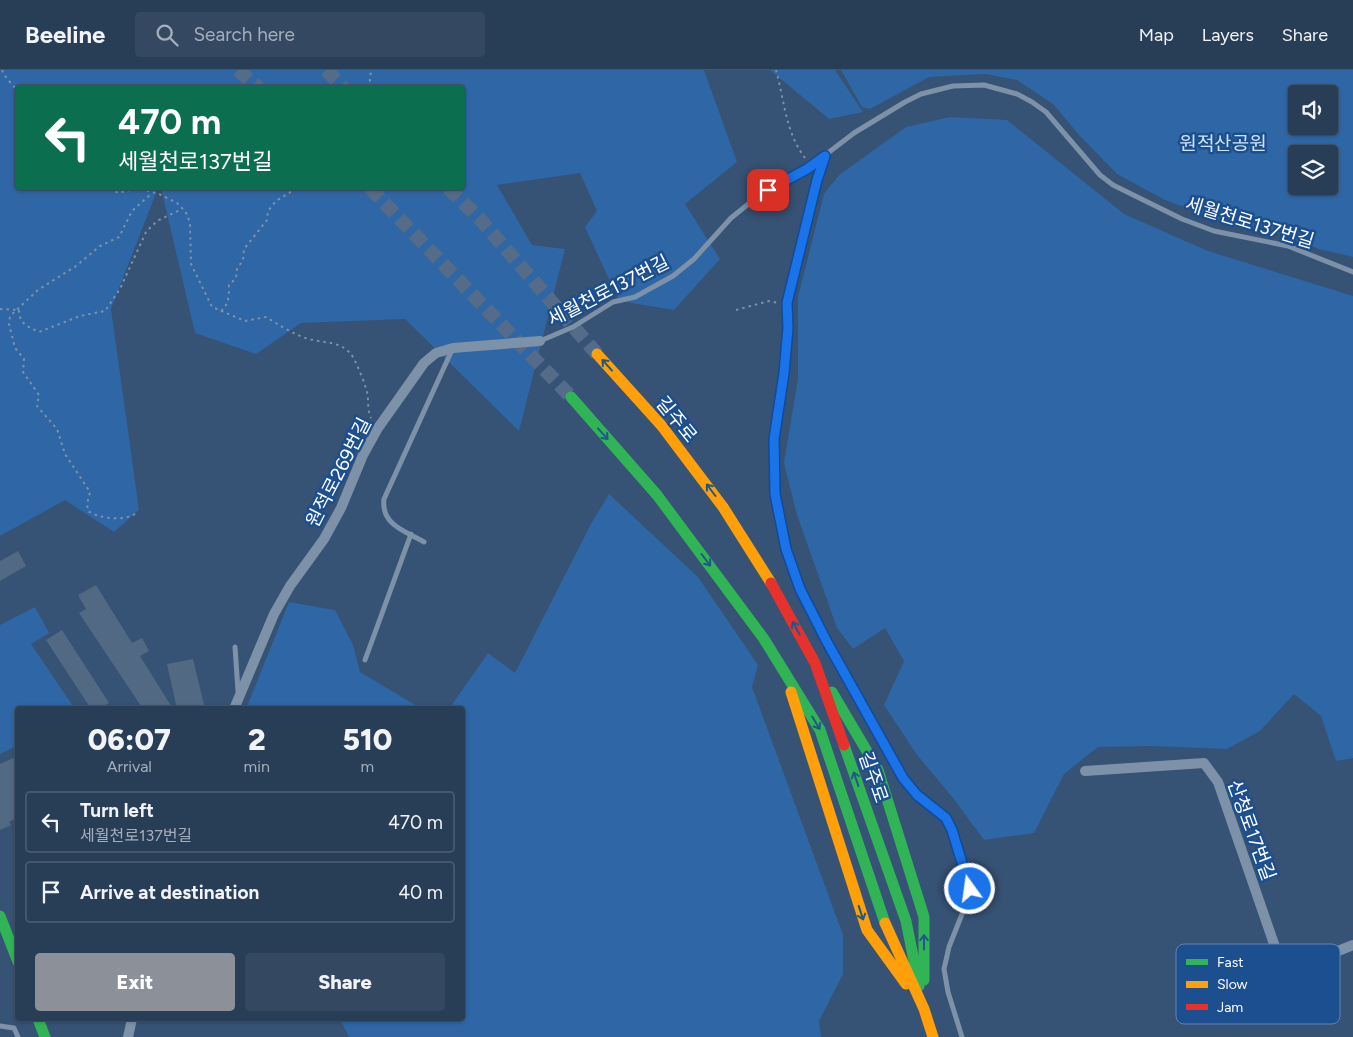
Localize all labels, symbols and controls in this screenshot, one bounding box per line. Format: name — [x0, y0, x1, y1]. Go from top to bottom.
search box — [135, 12, 485, 57]
text: Beeline — [25, 20, 105, 49]
icon: search — [153, 21, 181, 49]
text: Search here — [193, 23, 295, 46]
text: Map — [1139, 24, 1174, 46]
text: Layers — [1202, 24, 1254, 46]
text: Share — [1282, 24, 1328, 46]
map controls — [1288, 85, 1338, 195]
button: sound — [1288, 85, 1338, 135]
text: 470 m — [118, 101, 221, 143]
icon: left — [35, 105, 100, 170]
park label: 원적산공원 — [1179, 132, 1267, 155]
button: layers — [1288, 145, 1338, 195]
text: 세월천로137번길 — [118, 148, 272, 175]
pin — [747, 169, 789, 211]
icon: arrive — [754, 176, 782, 204]
street label: 세월천로137번길 — [1183, 192, 1317, 253]
street label: 세월천로137번길 — [544, 250, 673, 331]
one-way arrow — [602, 359, 613, 372]
street label: 길주로 — [651, 392, 702, 447]
street label: 원적로269번길 — [301, 414, 376, 531]
one-way arrow — [597, 427, 609, 440]
one-way arrow — [705, 484, 716, 497]
one-way arrow — [700, 553, 711, 566]
one-way arrow — [791, 621, 801, 636]
one-way arrow — [811, 716, 821, 730]
text: 06:07 — [88, 721, 171, 758]
text: 2 — [248, 721, 266, 758]
text: 510 — [342, 721, 392, 758]
street label: 길주로 — [854, 749, 893, 806]
text: Arrival — [107, 757, 152, 776]
text: min — [244, 757, 270, 776]
text: m — [361, 757, 374, 776]
one-way arrow — [851, 772, 860, 787]
street label: 산청로17번길 — [1223, 777, 1280, 884]
text: Turn left — [80, 799, 154, 822]
icon: left — [37, 808, 65, 836]
text: 470 m — [388, 811, 443, 834]
text: 세월천로137번길 — [80, 826, 192, 845]
position arrow — [943, 862, 995, 914]
icon: arrive — [37, 878, 65, 906]
text: Arrive at destination — [80, 881, 259, 904]
text: 40 m — [398, 881, 443, 904]
one-way arrow — [857, 904, 867, 920]
one-way arrow — [919, 935, 929, 951]
legend — [1176, 944, 1340, 1024]
button: Exit — [35, 953, 235, 1011]
button: Share — [245, 953, 445, 1011]
text: Fast — [1217, 954, 1243, 971]
text: Slow — [1217, 976, 1248, 993]
text: Jam — [1217, 999, 1243, 1016]

